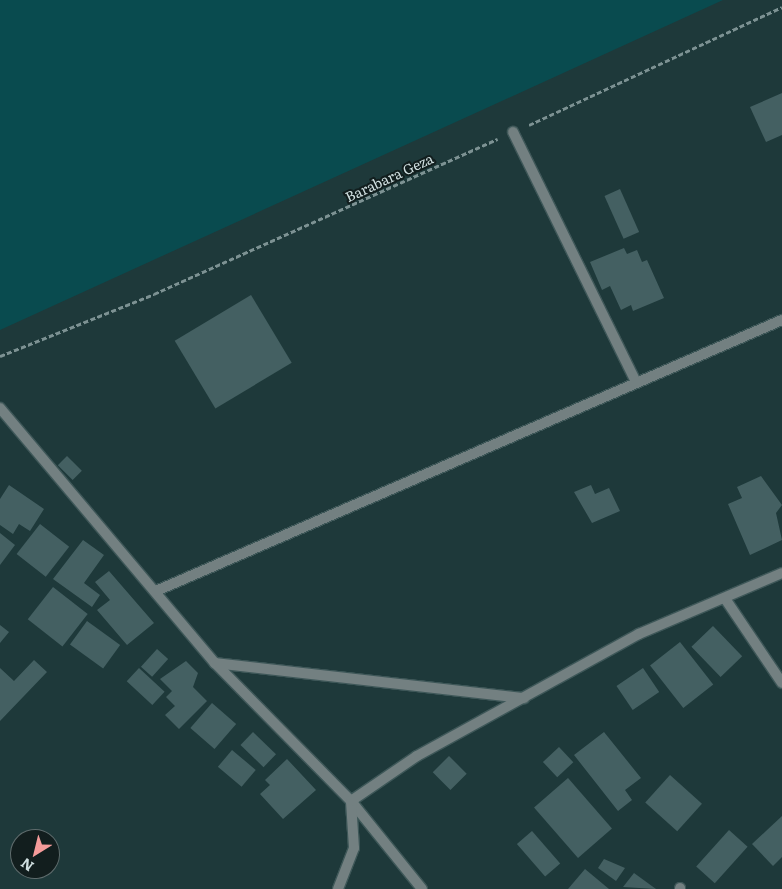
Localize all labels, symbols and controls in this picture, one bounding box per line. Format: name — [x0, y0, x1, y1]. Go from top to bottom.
street label: Barabara Geza — [342, 149, 436, 205]
north arrow — [10, 829, 60, 879]
text: N — [16, 854, 37, 877]

